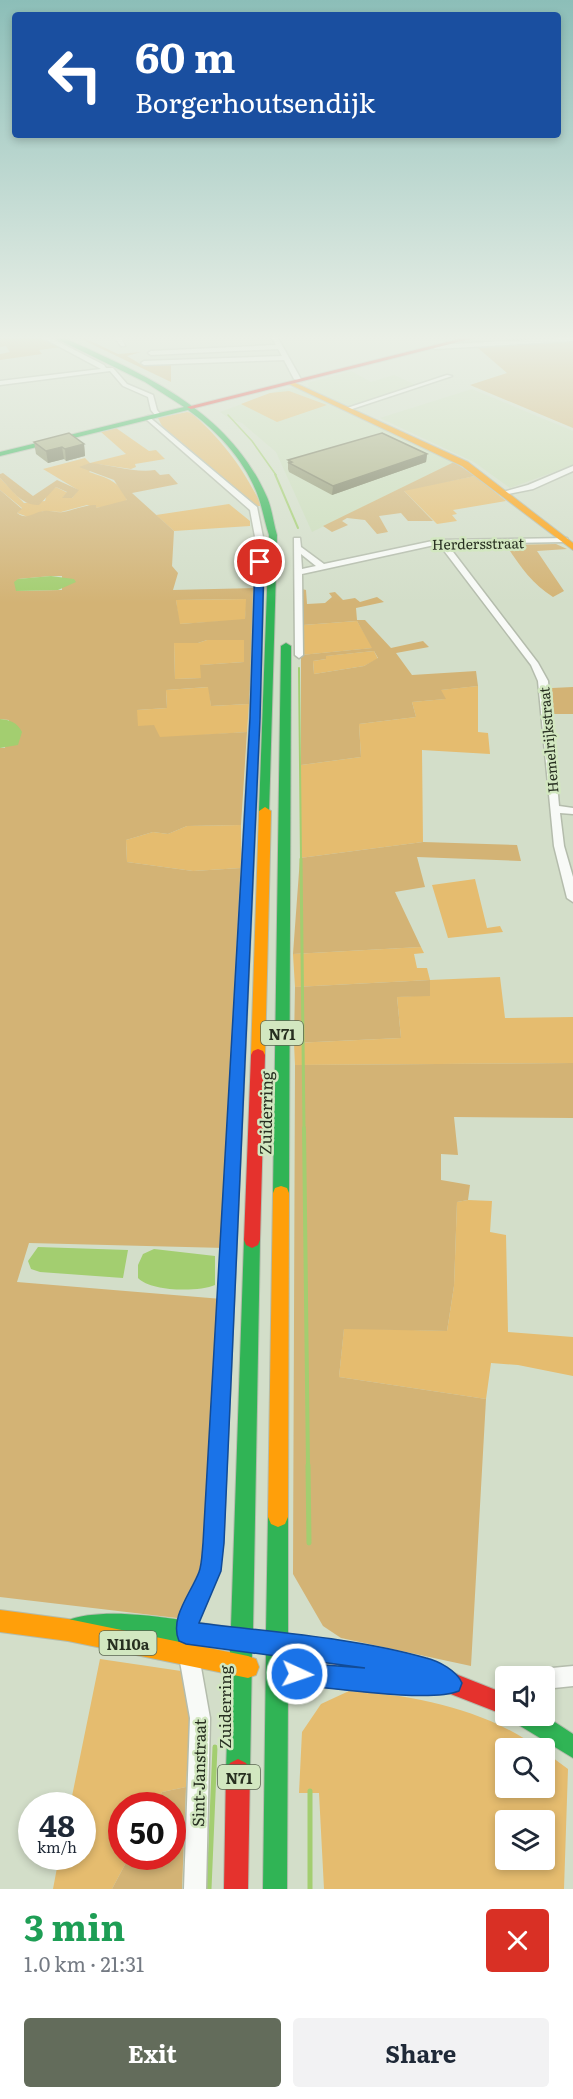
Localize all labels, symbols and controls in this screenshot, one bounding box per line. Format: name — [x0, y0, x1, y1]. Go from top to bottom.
text: 60 m — [135, 24, 236, 86]
icon: left — [36, 36, 114, 114]
text: Borgerhoutsendijk — [135, 81, 375, 121]
street label: Herdersstraat — [432, 532, 525, 554]
pin — [234, 536, 285, 587]
icon: arrive — [243, 545, 276, 578]
street label: Hemelrijkstraat — [533, 686, 563, 794]
road number: N71 — [261, 1021, 303, 1045]
street label: Zuiderring — [252, 1071, 278, 1155]
road number: N110a — [100, 1631, 156, 1655]
position arrow — [265, 1642, 329, 1706]
street label: Zuiderring — [212, 1665, 236, 1749]
map controls — [495, 1666, 555, 1870]
button: sound — [495, 1666, 555, 1726]
street label: Sint-Janstraat — [185, 1718, 211, 1827]
button: search — [495, 1738, 555, 1798]
road number: N71 — [218, 1765, 260, 1789]
speed limit sign: 50 — [108, 1792, 186, 1870]
text: 48 — [39, 1802, 75, 1846]
button: layers — [495, 1810, 555, 1870]
text: km/h — [37, 1835, 77, 1858]
text: 3 min — [24, 1899, 125, 1952]
button: close — [486, 1909, 549, 1972]
text: 1.0 km · 21:31 — [24, 1948, 144, 1978]
button: Exit — [24, 2018, 281, 2087]
button: Share — [293, 2018, 549, 2087]

